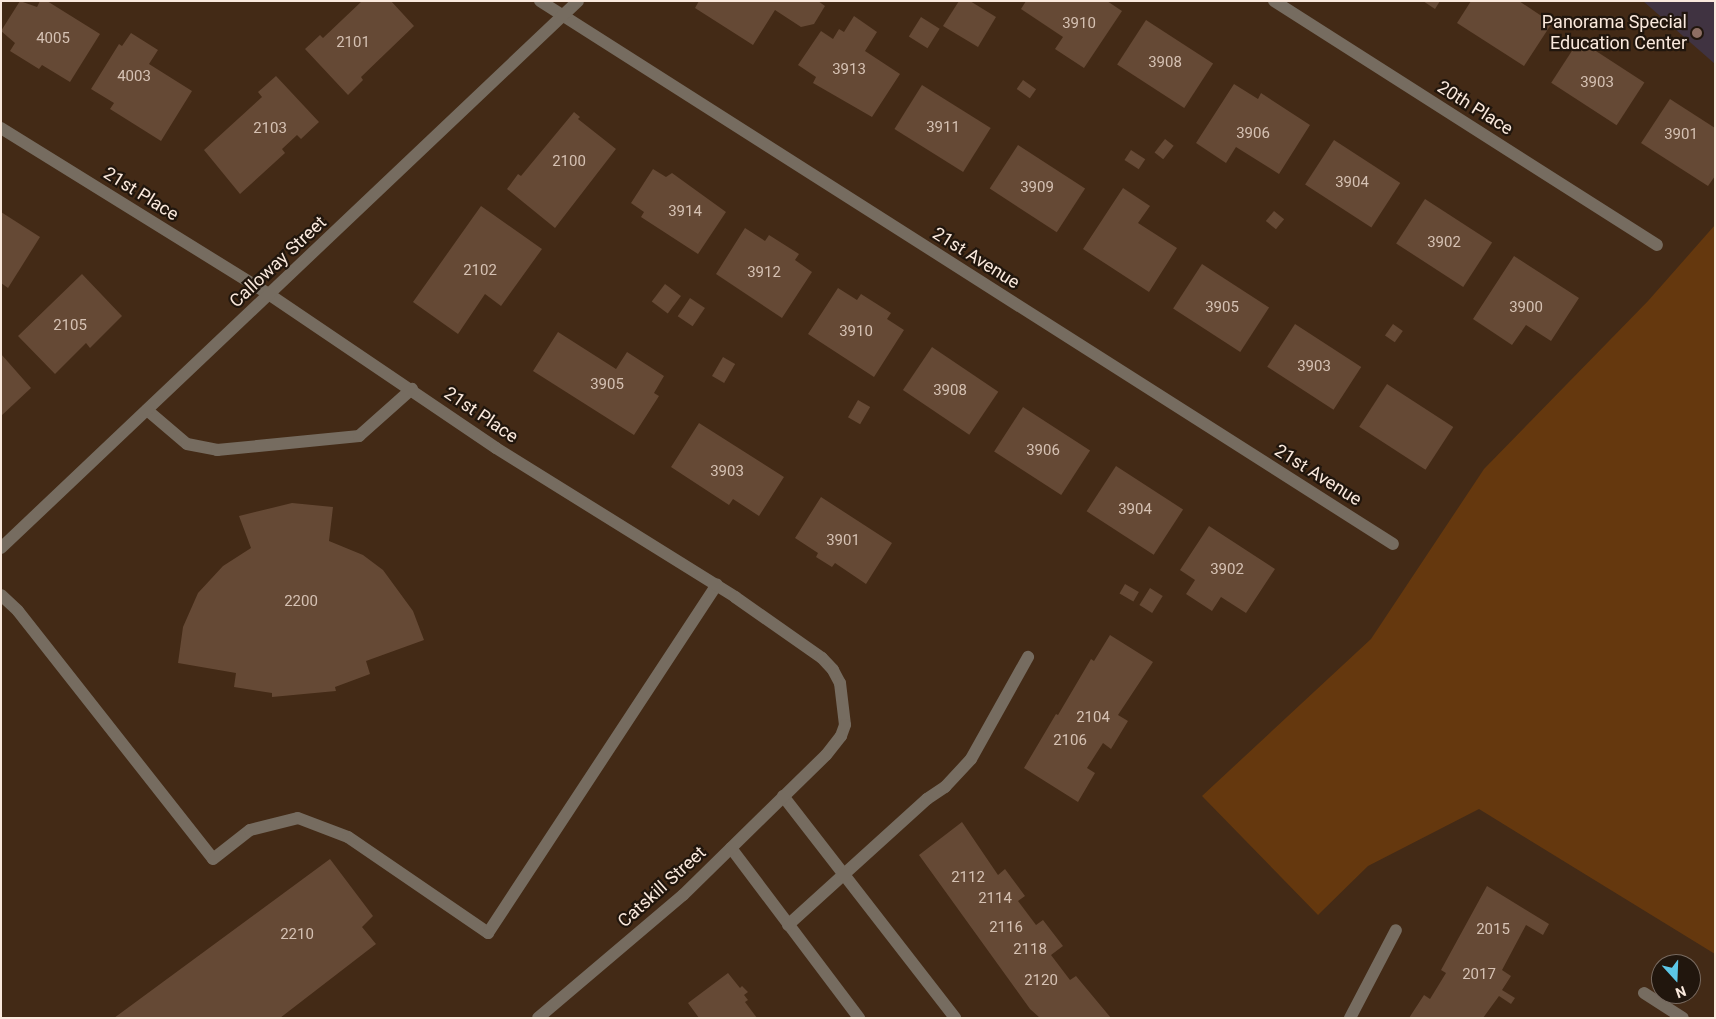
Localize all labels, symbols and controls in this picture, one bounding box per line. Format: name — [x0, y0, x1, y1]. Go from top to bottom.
place label: Panorama Special Education Center — [1542, 12, 1687, 54]
house number: 3910 — [1062, 15, 1096, 33]
marker: Panorama Special Education Center — [1691, 27, 1703, 39]
house number: 4005 — [36, 30, 70, 48]
house number: 2101 — [336, 34, 370, 52]
house number: 3908 — [1148, 54, 1182, 72]
house number: 3913 — [832, 61, 866, 79]
house number: 4003 — [117, 68, 151, 86]
house number: 3903 — [1580, 74, 1614, 92]
street label: 20th Place — [1433, 76, 1517, 140]
house number: 3911 — [926, 119, 960, 137]
house number: 2103 — [253, 120, 287, 138]
house number: 3906 — [1236, 125, 1270, 143]
house number: 3901 — [1664, 126, 1698, 144]
house number: 2100 — [552, 153, 586, 171]
street label: 21st Place — [100, 162, 182, 226]
house number: 3904 — [1335, 174, 1369, 192]
house number: 3909 — [1020, 179, 1054, 197]
house number: 3914 — [668, 203, 702, 221]
street label: Calloway Street — [225, 212, 331, 312]
street label: 21st Avenue — [928, 223, 1024, 293]
house number: 3902 — [1427, 234, 1461, 252]
house number: 2102 — [463, 262, 497, 280]
house number: 3912 — [747, 264, 781, 282]
house number: 3905 — [1205, 299, 1239, 317]
house number: 3900 — [1509, 299, 1543, 317]
house number: 2105 — [53, 317, 87, 335]
house number: 3910 — [839, 323, 873, 341]
house number: 3903 — [1297, 358, 1331, 376]
house number: 3905 — [590, 376, 624, 394]
street label: 21st Place — [440, 382, 522, 448]
house number: 3908 — [933, 382, 967, 400]
street label: 21st Avenue — [1270, 440, 1366, 510]
house number: 3906 — [1026, 442, 1060, 460]
house number: 3903 — [710, 463, 744, 481]
house number: 3904 — [1118, 501, 1152, 519]
house number: 3901 — [826, 532, 860, 550]
house number: 3902 — [1210, 561, 1244, 579]
house number: 2200 — [284, 593, 318, 611]
house number: 2104 — [1076, 709, 1110, 727]
house number: 2106 — [1053, 732, 1087, 750]
street label: Catskill Street — [614, 842, 710, 932]
house number: 2112 — [951, 869, 985, 887]
house number: 2114 — [978, 890, 1012, 908]
house number: 2116 — [989, 919, 1023, 937]
house number: 2015 — [1476, 921, 1510, 939]
house number: 2210 — [280, 926, 314, 944]
house number: 2118 — [1013, 941, 1047, 959]
north arrow — [1651, 954, 1701, 1004]
house number: 2017 — [1462, 966, 1496, 984]
house number: 2120 — [1024, 972, 1058, 990]
text: N — [1673, 983, 1688, 1001]

